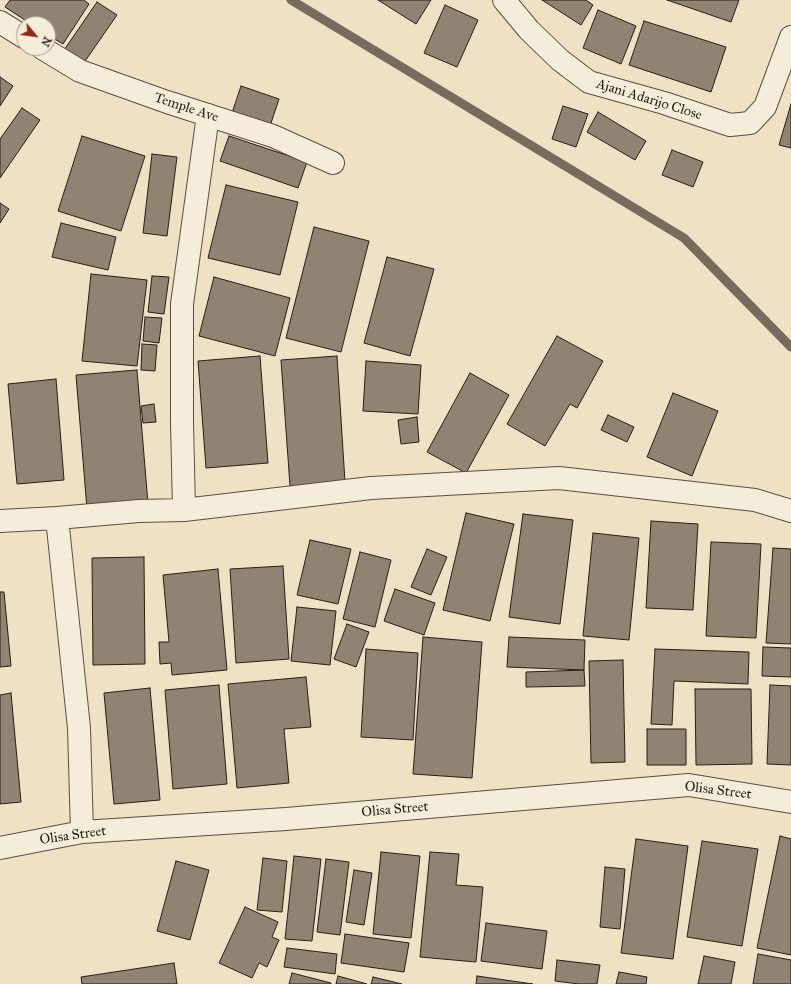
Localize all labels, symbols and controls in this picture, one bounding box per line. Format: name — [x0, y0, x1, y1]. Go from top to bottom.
north arrow — [16, 16, 56, 56]
text: N — [38, 34, 54, 49]
street label: Ajani Adarijo Close — [594, 76, 704, 124]
street label: Temple Ave — [152, 90, 220, 126]
street label: Olisa Street — [684, 779, 752, 803]
street label: Olisa Street — [361, 799, 429, 821]
street label: Olisa Street — [39, 823, 107, 849]

